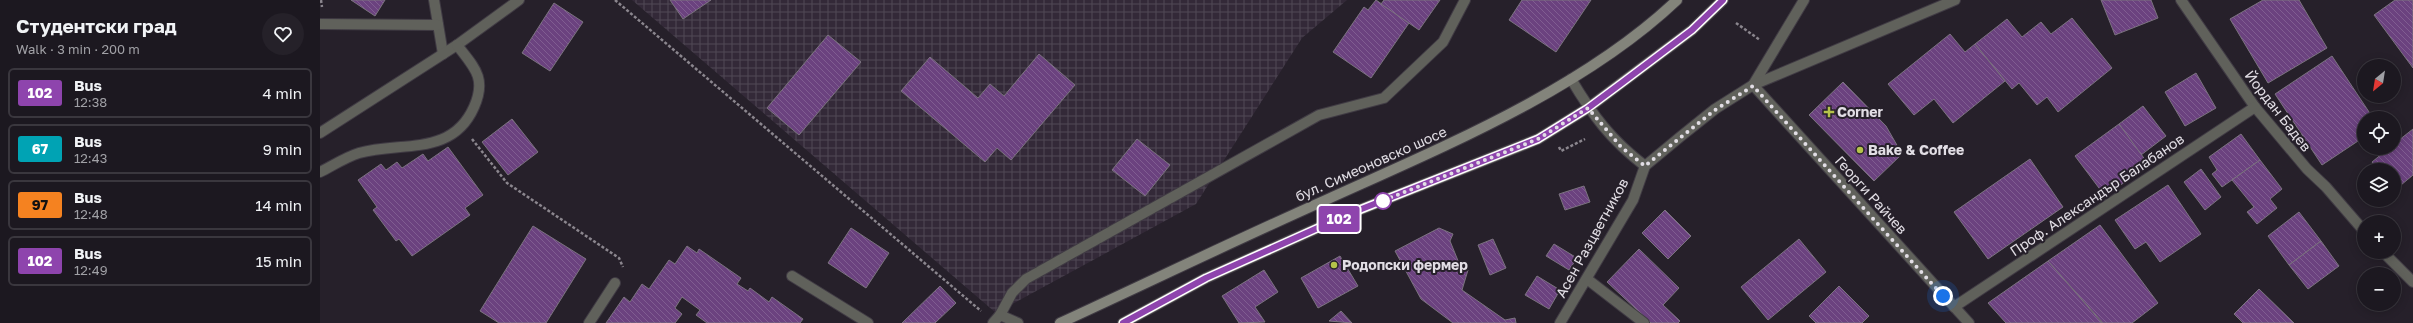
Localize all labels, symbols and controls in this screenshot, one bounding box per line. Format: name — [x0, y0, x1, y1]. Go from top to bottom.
button: heart — [262, 13, 304, 55]
text: Студентски град — [16, 14, 177, 37]
text: Walk · 3 min · 200 m — [16, 41, 140, 57]
north arrow — [2357, 59, 2401, 103]
map controls — [2357, 59, 2401, 311]
street label: Йордан Бадев — [2242, 67, 2315, 155]
text: Bus — [74, 76, 102, 94]
text: 102 — [28, 84, 52, 101]
text: 4 min — [263, 84, 302, 102]
text: 12:38 — [74, 94, 107, 110]
place label: Corner — [1837, 103, 1884, 120]
marker: Corner — [1824, 107, 1834, 117]
button: locate — [2357, 111, 2401, 155]
street label: бул. Симеоновско шосе — [1293, 122, 1449, 205]
street label: Проф. Александър Балабанов — [2006, 130, 2187, 259]
text: Bus — [74, 132, 102, 150]
text: 67 — [32, 140, 48, 157]
text: 9 min — [263, 140, 302, 158]
place label: Bake & Coffee — [1868, 141, 1964, 158]
marker: Bake & Coffee — [1855, 145, 1865, 155]
text: 12:43 — [74, 150, 107, 166]
street label: Георги Райчев — [1832, 152, 1911, 237]
button: layers — [2357, 163, 2401, 207]
street label: Асен Разцветников — [1552, 175, 1632, 301]
text: Bus — [74, 188, 102, 206]
unlabelled marker — [1374, 192, 1392, 210]
text: 97 — [32, 196, 48, 213]
text: 14 min — [255, 196, 302, 214]
text: 12:48 — [74, 206, 108, 222]
line badge: 102 — [1316, 206, 1362, 232]
text: 102 — [1327, 210, 1351, 227]
button: + — [2357, 215, 2401, 259]
text: Bus — [74, 244, 102, 262]
text: 102 — [28, 252, 52, 269]
text: 15 min — [256, 252, 302, 270]
place label: Родопски фермер — [1342, 256, 1468, 273]
marker: Родопски фермер — [1329, 260, 1339, 270]
text: 12:49 — [74, 262, 108, 278]
button: − — [2357, 267, 2401, 311]
your location — [1933, 286, 1953, 306]

